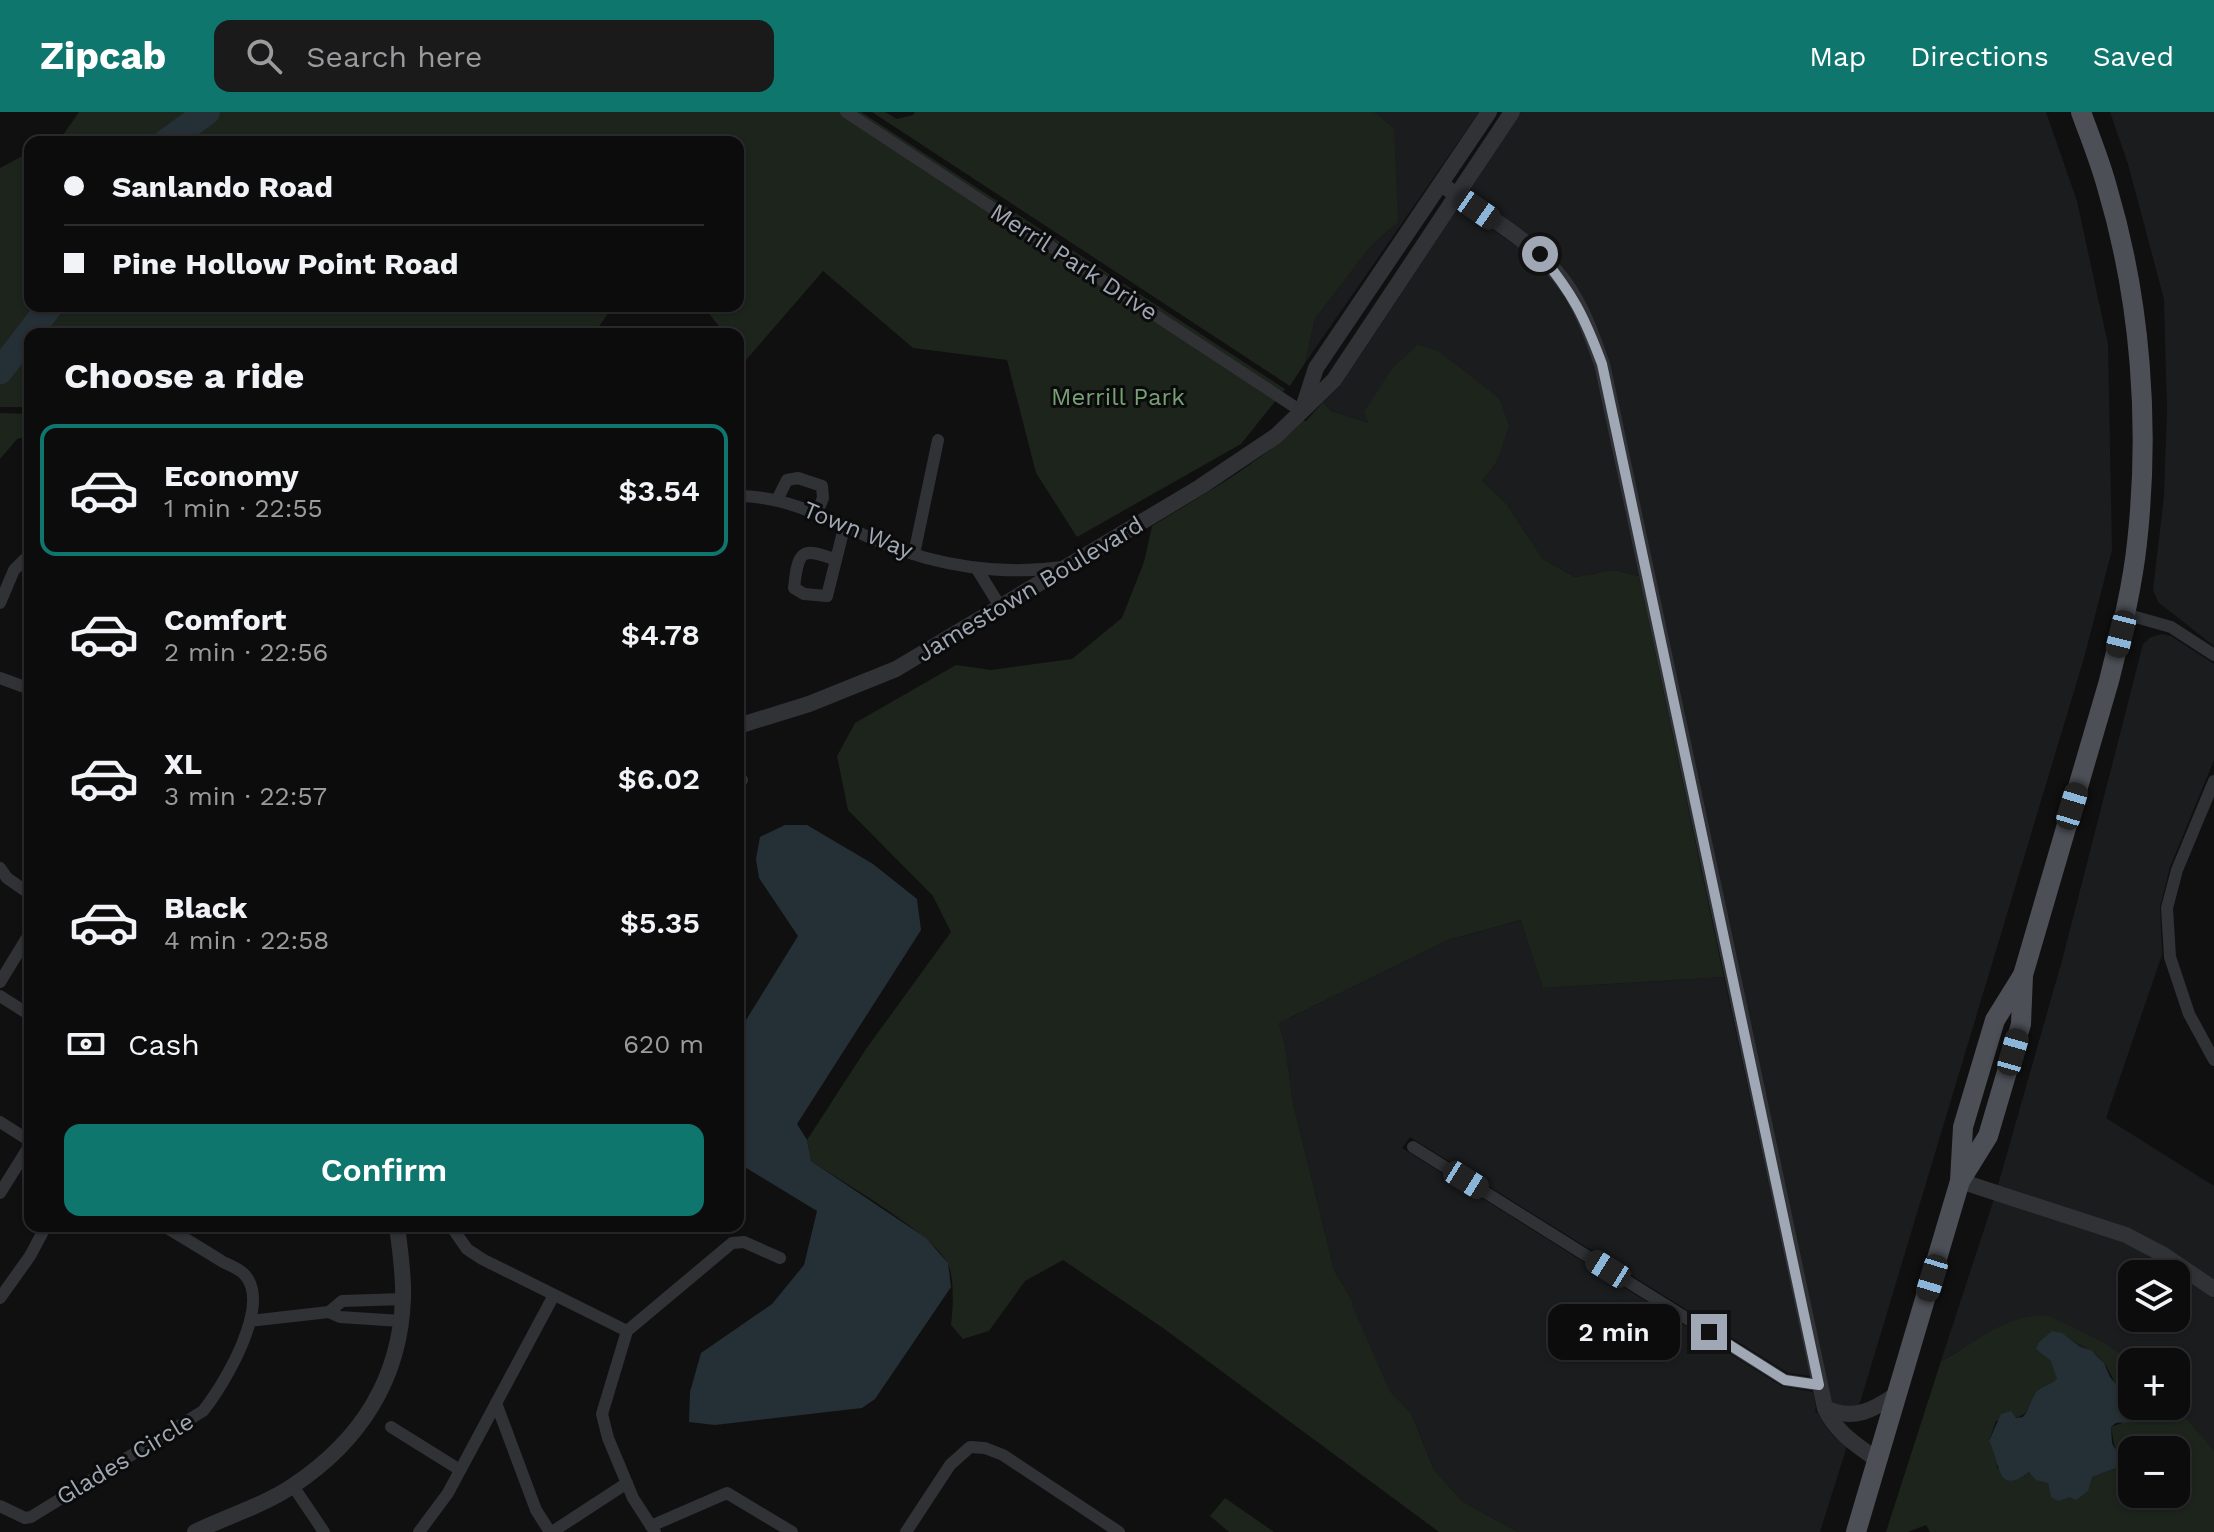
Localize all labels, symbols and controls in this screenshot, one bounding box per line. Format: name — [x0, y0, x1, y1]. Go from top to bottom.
search box — [214, 20, 774, 92]
text: Zipcab — [40, 34, 166, 78]
icon: search — [242, 34, 286, 78]
text: Search here — [306, 39, 482, 74]
text: Map — [1809, 40, 1866, 73]
text: Directions — [1910, 40, 2049, 73]
text: Saved — [2093, 40, 2174, 73]
text: Sanlando Road — [112, 169, 333, 204]
car — [1451, 186, 1505, 234]
street label: Merril Park Drive — [985, 197, 1163, 327]
route start — [1522, 236, 1558, 272]
text: Pine Hollow Point Road — [112, 246, 458, 281]
text: Choose a ride — [64, 355, 304, 397]
park label: Merrill Park — [1051, 383, 1185, 411]
icon: car — [68, 454, 140, 526]
text: Economy — [164, 458, 299, 493]
text: $3.54 — [618, 473, 700, 508]
text: 1 min · 22:55 — [164, 493, 323, 523]
street label: Town Way — [799, 495, 917, 565]
street label: Jamestown Boulevard — [912, 510, 1148, 668]
icon: car — [68, 598, 140, 670]
text: Comfort — [164, 602, 286, 637]
car — [2104, 608, 2138, 660]
text: $4.78 — [621, 617, 700, 652]
text: 2 min · 22:56 — [164, 637, 328, 667]
icon: car — [68, 742, 140, 814]
text: XL — [164, 746, 202, 781]
text: $6.02 — [618, 761, 700, 796]
car — [2054, 780, 2090, 832]
text: 3 min · 22:57 — [164, 781, 327, 811]
icon: car — [68, 886, 140, 958]
text: Black — [164, 890, 248, 925]
text: $5.35 — [620, 905, 700, 940]
text: 4 min · 22:58 — [164, 925, 329, 955]
icon: cash — [64, 1022, 108, 1066]
car — [1995, 1026, 2031, 1078]
text: Cash — [128, 1027, 200, 1062]
text: 620 m — [623, 1029, 704, 1059]
button: Confirm — [64, 1124, 704, 1216]
car — [1439, 1157, 1493, 1203]
car — [1581, 1246, 1635, 1292]
car — [1914, 1252, 1950, 1304]
map controls — [2118, 1260, 2190, 1508]
button: layers — [2118, 1260, 2190, 1332]
callout: 2 min — [1549, 1304, 1681, 1360]
route end — [1691, 1314, 1727, 1350]
text: 2 min — [1578, 1317, 1650, 1347]
button: + — [2118, 1348, 2190, 1420]
street label: Glades Circle — [51, 1407, 199, 1511]
button: − — [2118, 1436, 2190, 1508]

